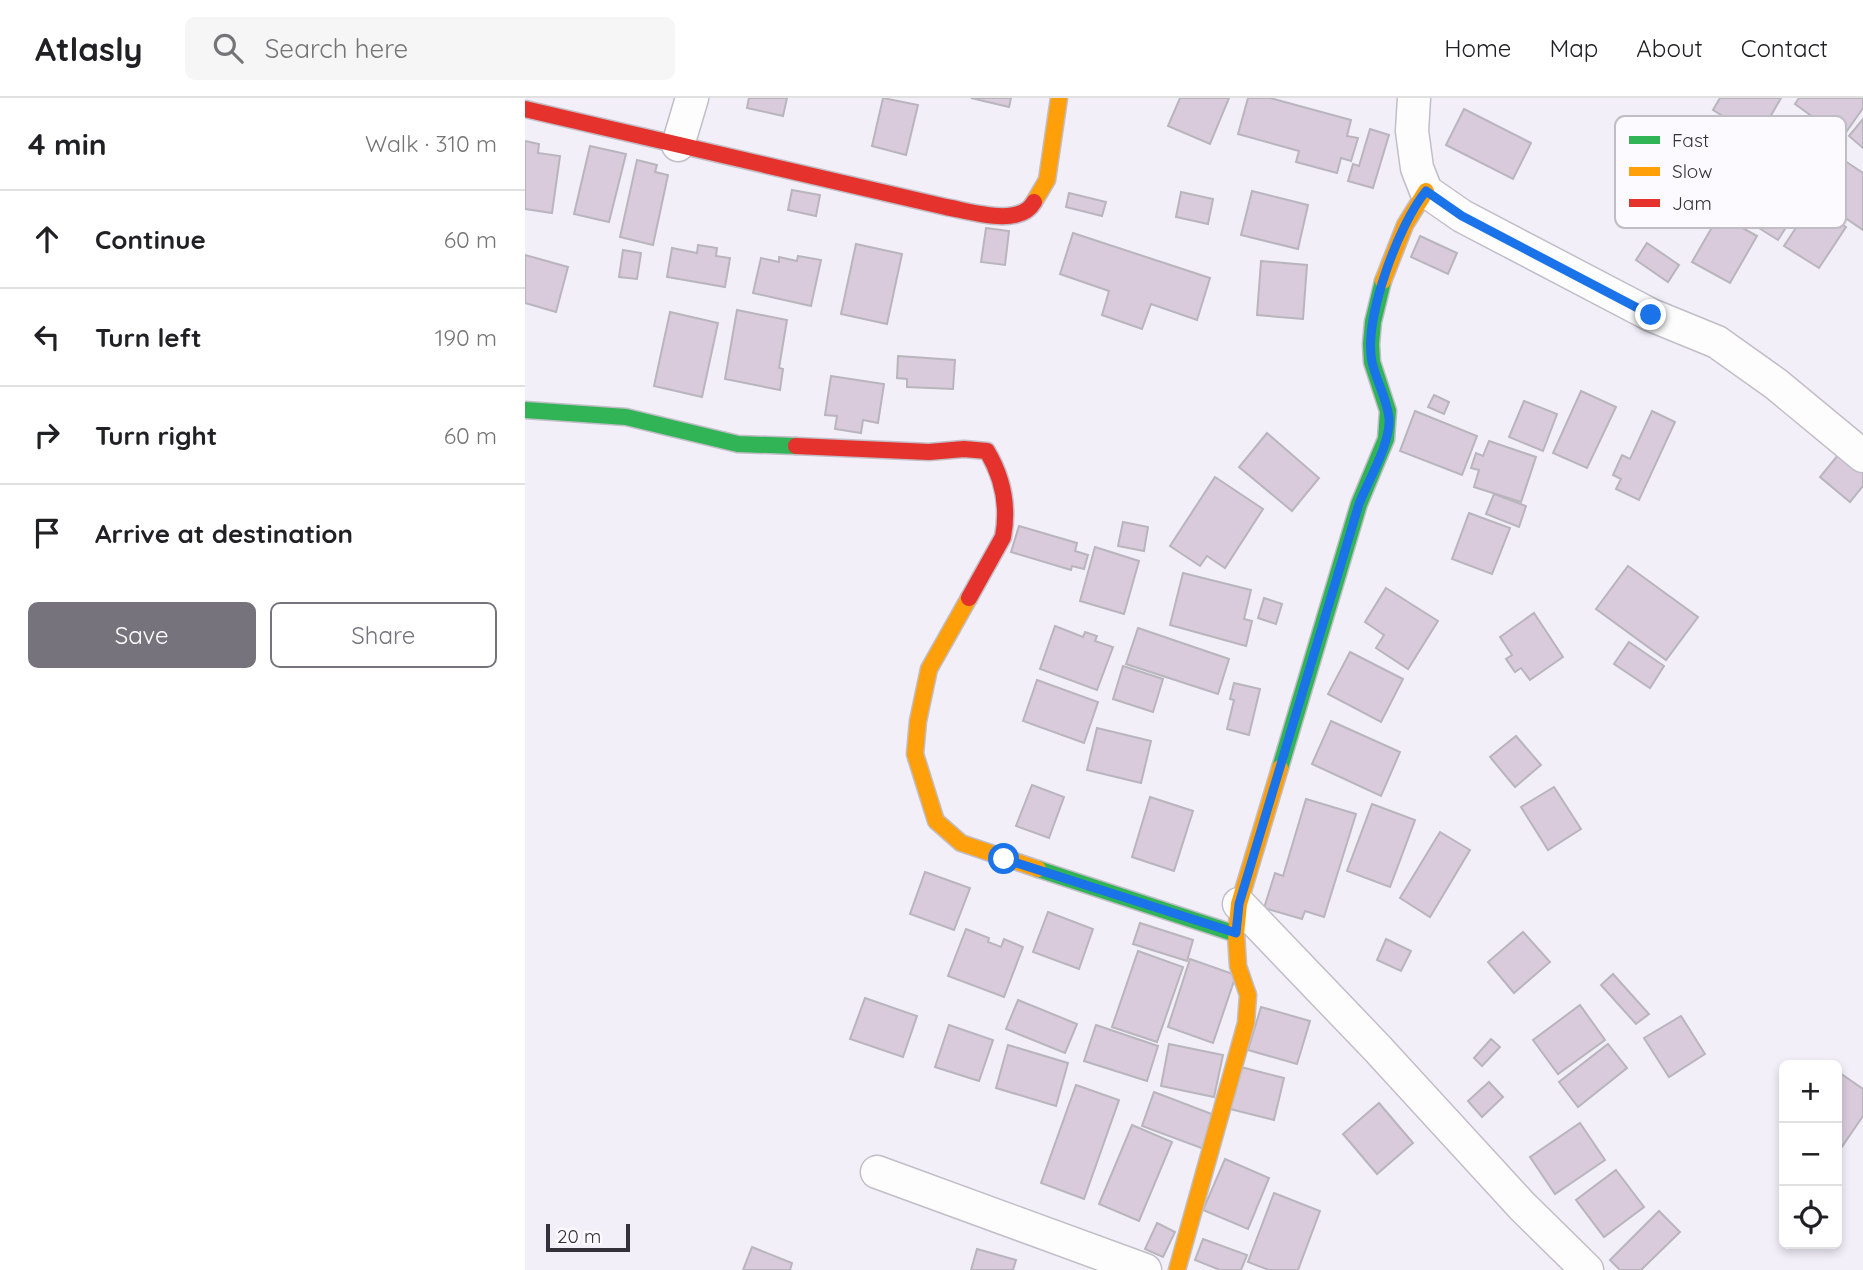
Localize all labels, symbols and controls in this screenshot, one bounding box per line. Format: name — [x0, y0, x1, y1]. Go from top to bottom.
search box — [185, 17, 675, 80]
text: Atlasly — [35, 28, 143, 69]
icon: search — [209, 29, 247, 67]
text: Search here — [265, 32, 408, 65]
text: Home — [1444, 33, 1511, 63]
text: Map — [1549, 33, 1598, 63]
text: About — [1636, 33, 1703, 63]
text: Contact — [1741, 33, 1828, 63]
legend — [1615, 116, 1846, 228]
text: 4 min — [28, 125, 107, 163]
text: Fast — [1672, 128, 1709, 152]
text: Walk · 310 m — [365, 129, 497, 158]
text: Slow — [1672, 159, 1713, 183]
text: Jam — [1672, 191, 1712, 215]
icon: ahead — [28, 220, 66, 258]
text: Continue — [95, 223, 206, 256]
text: 60 m — [444, 225, 497, 254]
route end — [1635, 299, 1666, 330]
icon: left — [28, 318, 66, 356]
text: Turn left — [95, 321, 202, 354]
text: 190 m — [435, 323, 497, 352]
icon: right — [28, 416, 66, 454]
text: Turn right — [95, 419, 217, 452]
text: 60 m — [444, 421, 497, 450]
icon: arrive — [28, 514, 66, 552]
text: Arrive at destination — [95, 517, 353, 550]
button: Save — [28, 602, 256, 668]
button: Share — [270, 602, 497, 668]
route start — [988, 843, 1019, 874]
map controls — [1779, 1060, 1842, 1249]
button: + — [1779, 1060, 1842, 1123]
button: − — [1779, 1123, 1842, 1186]
button: locate — [1779, 1186, 1842, 1249]
scale bar — [546, 1221, 630, 1253]
text: 20 m — [557, 1224, 601, 1248]

